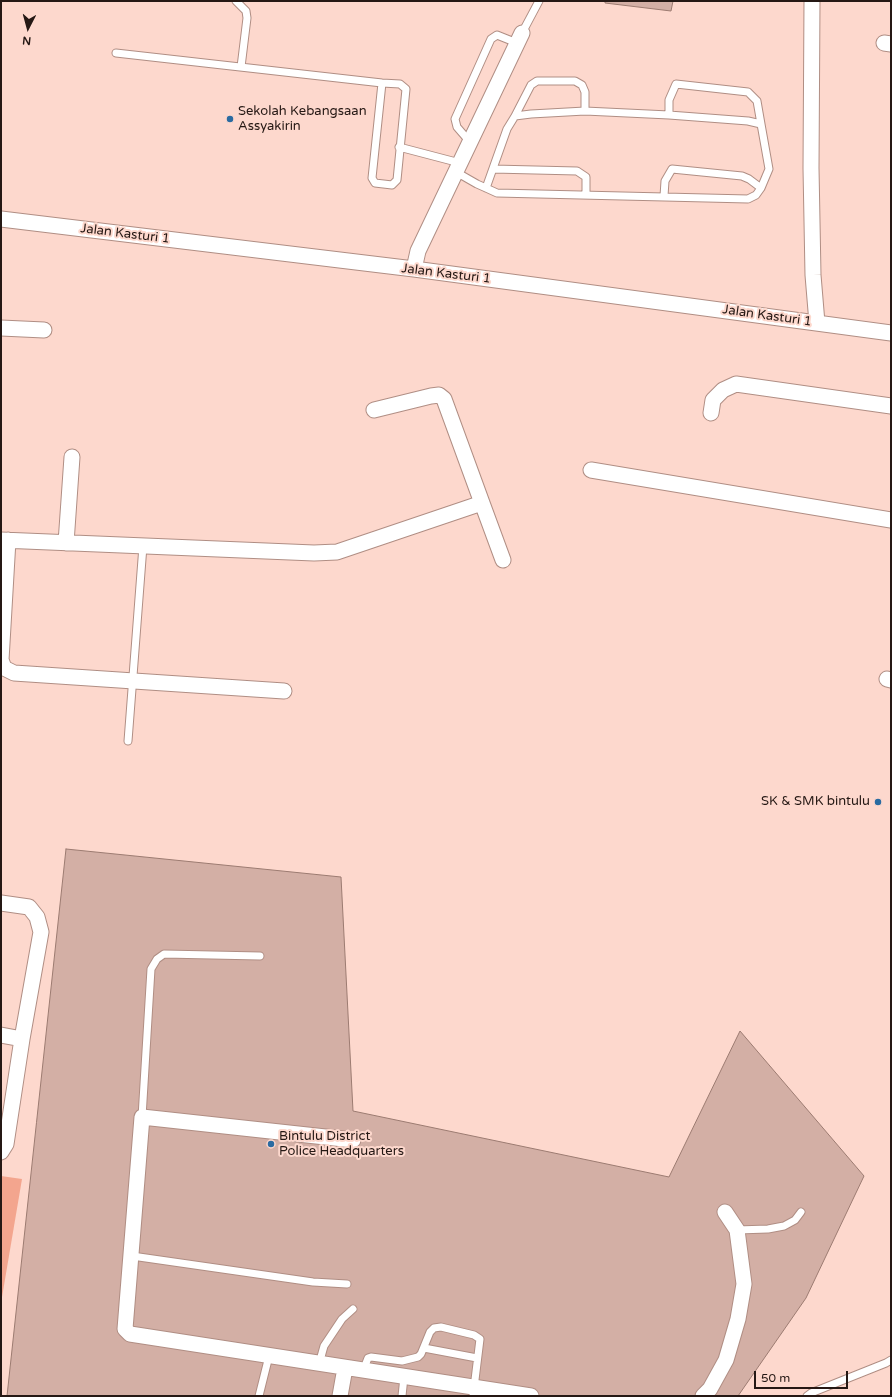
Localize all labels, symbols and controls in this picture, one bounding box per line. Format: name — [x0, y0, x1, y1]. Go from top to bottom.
north arrow — [8, 8, 48, 48]
text: N — [22, 34, 32, 47]
place label: Sekolah Kebangsaan Assyakirin — [238, 104, 367, 135]
marker: Sekolah Kebangsaan Assyakirin — [225, 114, 235, 124]
street label: Jalan Kasturi 1 — [79, 221, 171, 247]
street label: Jalan Kasturi 1 — [400, 261, 492, 287]
street label: Jalan Kasturi 1 — [721, 302, 813, 330]
place label: SK & SMK bintulu — [761, 794, 870, 810]
marker: SK & SMK bintulu — [873, 797, 883, 807]
place label: Bintulu District Police Headquarters — [279, 1129, 404, 1160]
marker: Bintulu District Police Headquarters — [266, 1139, 276, 1149]
scale bar — [756, 1363, 850, 1389]
text: 50 m — [761, 1371, 790, 1385]

